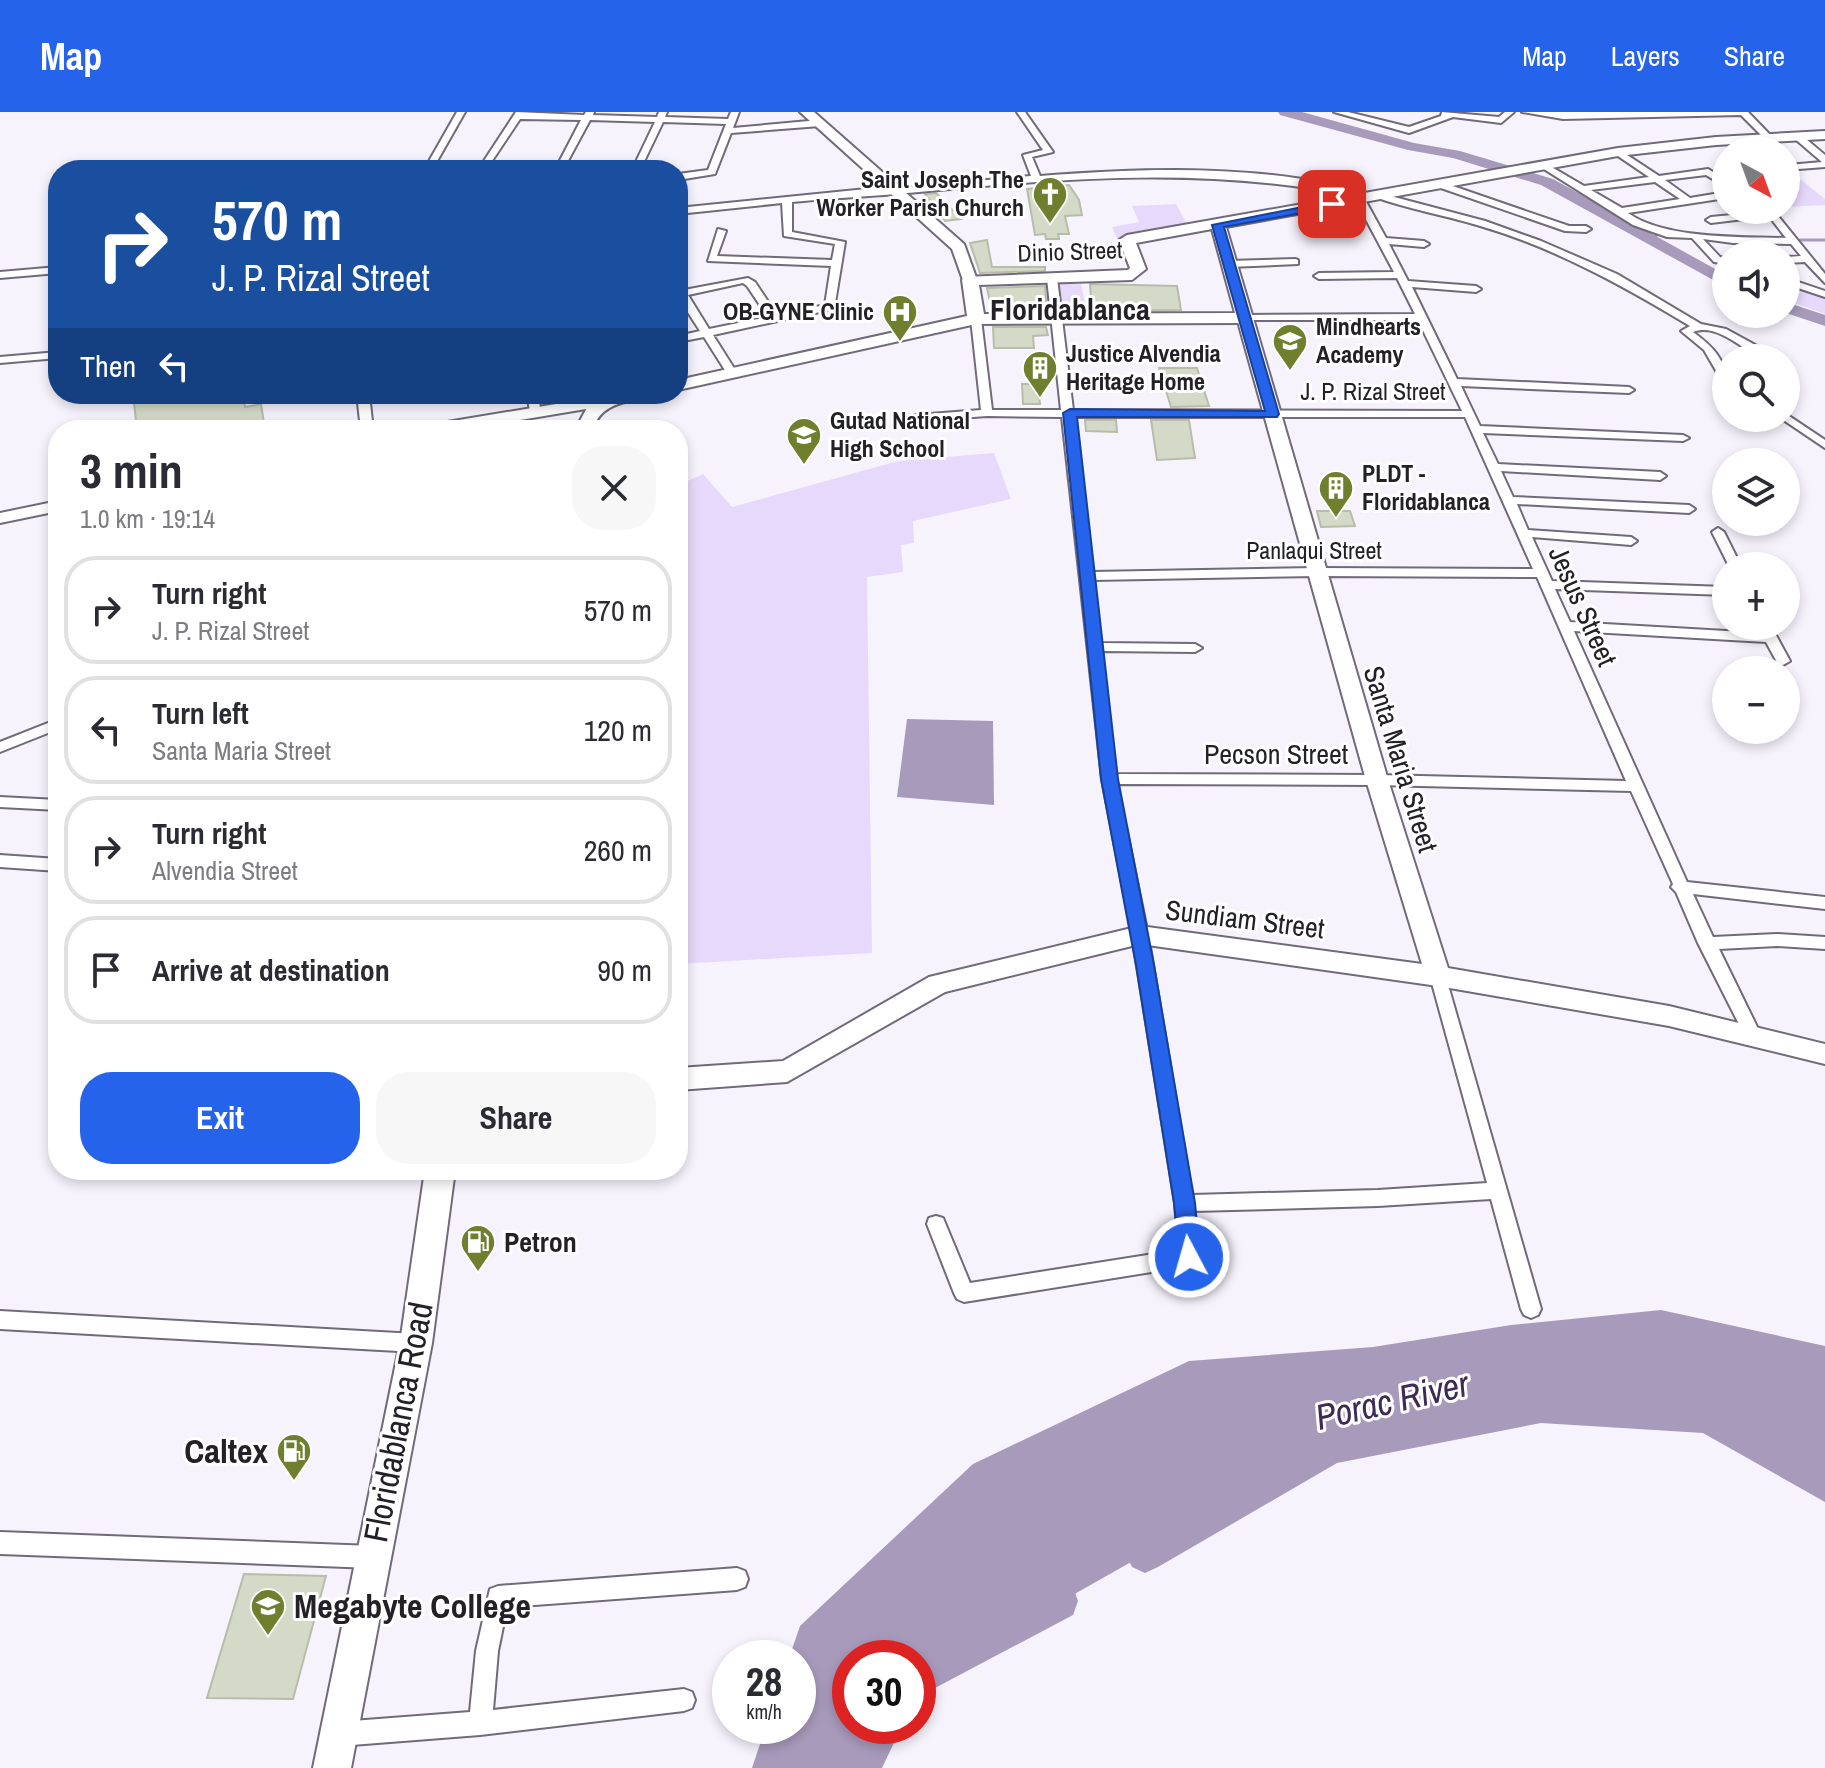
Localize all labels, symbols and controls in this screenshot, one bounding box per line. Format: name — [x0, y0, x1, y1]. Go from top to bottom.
text: Map — [40, 31, 102, 82]
text: Map — [1522, 37, 1567, 75]
text: Layers — [1611, 37, 1680, 75]
text: Share — [1724, 37, 1785, 75]
north arrow — [1712, 136, 1800, 224]
map controls — [1712, 136, 1800, 744]
place label: Saint Joseph The Worker Parish Church — [817, 163, 1024, 223]
pin — [1298, 170, 1366, 238]
church icon: Saint Joseph The Worker Parish Church — [1031, 175, 1069, 225]
text: 570 m — [212, 182, 342, 257]
icon: arrive — [1310, 182, 1354, 226]
icon: right — [80, 192, 184, 296]
street label: Dinio Street — [1017, 233, 1124, 269]
button: sound — [1712, 240, 1800, 328]
text: J. P. Rizal Street — [212, 254, 430, 302]
district label: Floridablanca — [990, 289, 1150, 329]
hospital icon: OB-GYNE Clinic — [881, 293, 919, 343]
place label: OB-GYNE Clinic — [723, 295, 874, 327]
place label: Mindhearts Academy — [1316, 310, 1421, 370]
school or university icon: Mindhearts Academy — [1271, 322, 1309, 372]
place label: Justice Alvendia Heritage Home — [1066, 337, 1221, 397]
icon: left — [152, 344, 196, 388]
button: search — [1712, 344, 1800, 432]
text: Then — [80, 346, 136, 386]
building icon: Justice Alvendia Heritage Home — [1021, 349, 1059, 399]
street label: J. P. Rizal Street — [1300, 375, 1446, 407]
place label: Gutad National High School — [830, 404, 970, 464]
school or university icon: Gutad National High School — [785, 416, 823, 466]
text: 3 min — [80, 438, 183, 503]
button: close — [572, 446, 656, 530]
button: layers — [1712, 448, 1800, 536]
place label: PLDT - Floridablanca — [1362, 457, 1490, 517]
building icon: PLDT - Floridablanca — [1317, 469, 1355, 519]
text: 1.0 km · 19:14 — [80, 501, 215, 536]
street label: Panlaqui Street — [1246, 534, 1382, 566]
street label: Jesus Street — [1540, 540, 1626, 672]
button: + — [1712, 552, 1800, 640]
text: Turn right — [152, 573, 266, 613]
icon: right — [84, 588, 128, 632]
text: 570 m — [584, 590, 652, 630]
text: J. P. Rizal Street — [152, 613, 309, 648]
button: − — [1712, 656, 1800, 744]
street label: Santa Maria Street — [1355, 661, 1447, 857]
text: Turn left — [152, 693, 249, 733]
icon: left — [84, 708, 128, 752]
text: 120 m — [584, 710, 652, 750]
text: Santa Maria Street — [152, 733, 331, 768]
street label: Pecson Street — [1204, 735, 1348, 773]
text: Turn right — [152, 813, 266, 853]
icon: right — [84, 828, 128, 872]
text: 260 m — [584, 830, 652, 870]
text: Alvendia Street — [152, 853, 298, 888]
street label: Sundiam Street — [1164, 890, 1326, 948]
icon: arrive — [84, 948, 128, 992]
text: Arrive at destination — [152, 950, 390, 990]
text: 90 m — [597, 950, 652, 990]
button: Exit — [80, 1072, 360, 1164]
button: Share — [376, 1072, 656, 1164]
position arrow — [1147, 1215, 1231, 1299]
fuel station icon: Petron — [459, 1223, 497, 1273]
place label: Petron — [504, 1223, 577, 1261]
street label: Floridablanca Road — [352, 1298, 444, 1546]
water label: Porac River — [1311, 1359, 1474, 1441]
place label: Caltex — [184, 1428, 268, 1474]
fuel station icon: Caltex — [275, 1432, 313, 1482]
place label: Megabyte College — [294, 1583, 531, 1629]
school or university icon: Megabyte College — [249, 1587, 287, 1637]
speed limit sign: 30 — [832, 1640, 936, 1744]
text: 28 — [746, 1655, 782, 1708]
text: km/h — [746, 1698, 782, 1725]

